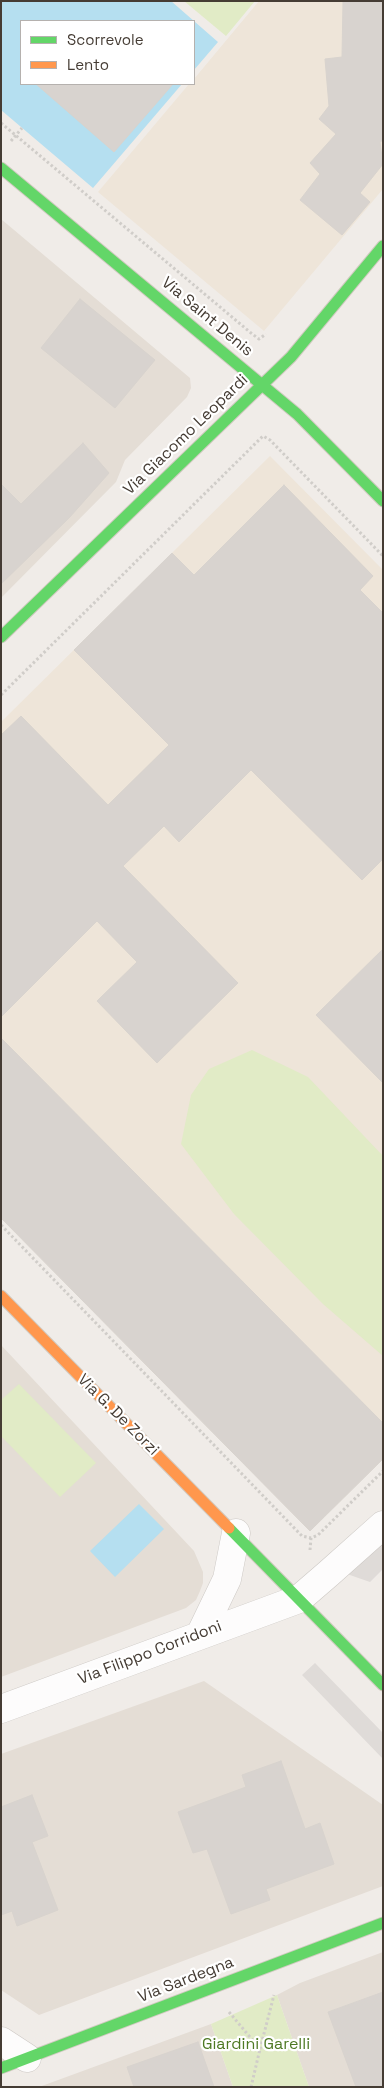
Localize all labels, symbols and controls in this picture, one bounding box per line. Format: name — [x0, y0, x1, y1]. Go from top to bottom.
legend — [20, 20, 195, 85]
text: Scorrevole — [67, 30, 144, 49]
text: Lento — [67, 55, 109, 74]
street label: Via Saint Denis — [157, 273, 257, 361]
street label: Via Giacomo Leopardi — [120, 371, 252, 499]
street label: Via G. De Zorzi — [73, 1370, 163, 1460]
street label: Via Filippo Corridoni — [76, 1617, 224, 1689]
street label: Via Sardegna — [135, 1953, 237, 2007]
park label: Giardini Garelli — [202, 2035, 310, 2055]

